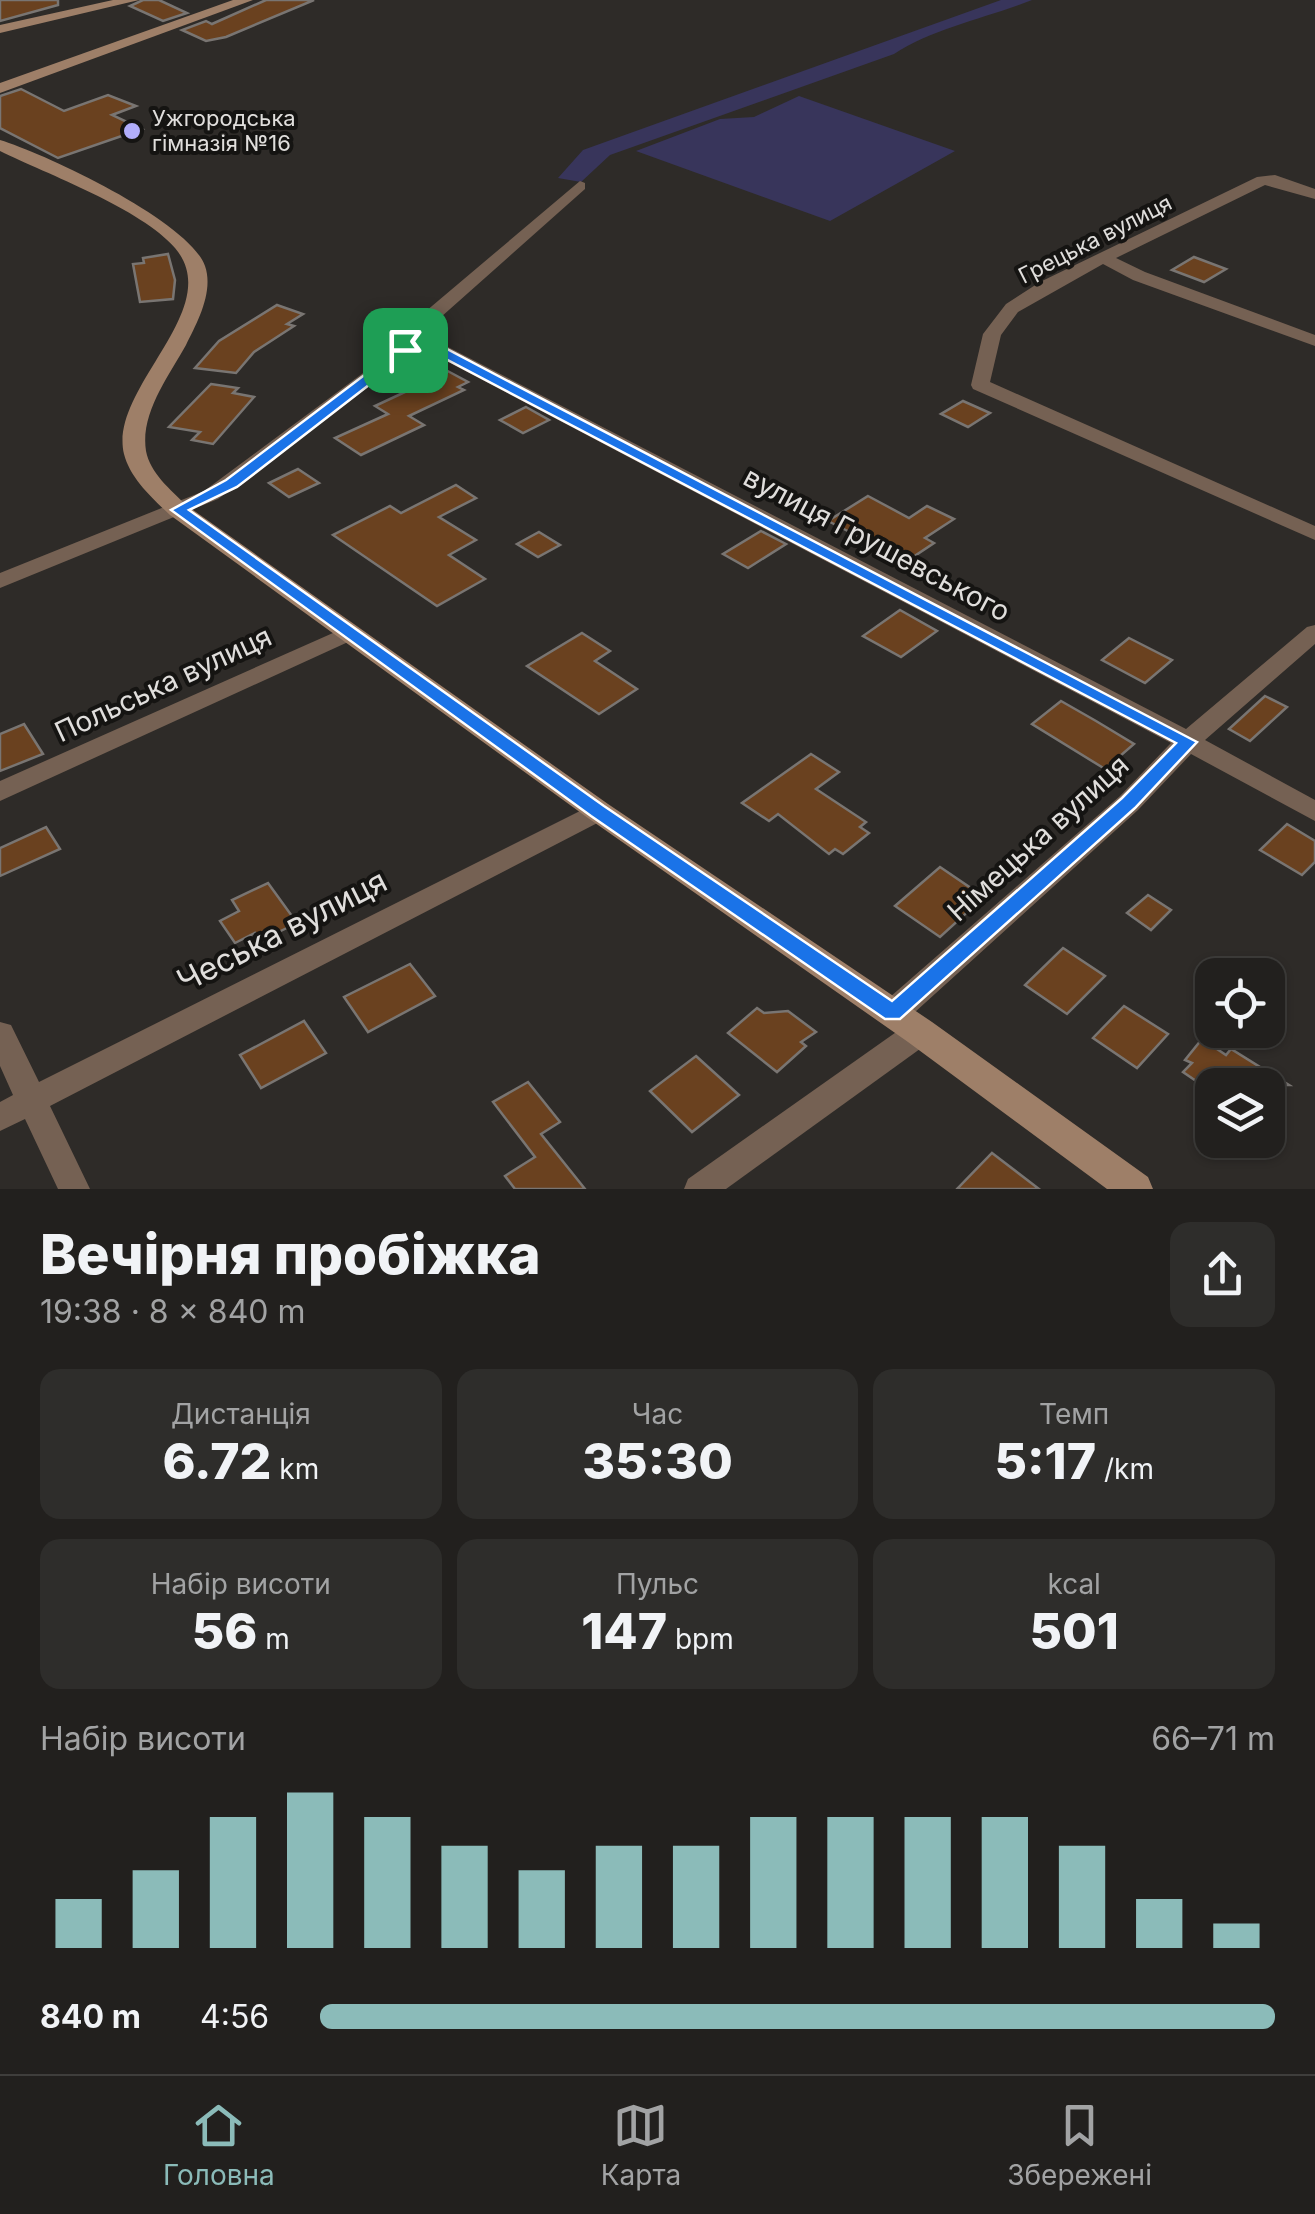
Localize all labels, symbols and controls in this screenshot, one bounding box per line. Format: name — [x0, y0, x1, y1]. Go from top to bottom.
place label: Ужгородська гімназія №16 — [152, 105, 296, 156]
marker: Ужгородська гімназія №16 — [121, 120, 143, 142]
street label: Грецька вулиця — [1014, 189, 1176, 289]
pin — [363, 308, 448, 393]
icon: arrive — [378, 323, 433, 378]
street label: вулиця Грушевського — [738, 459, 1016, 629]
street label: Польська вулиця — [49, 619, 277, 749]
street label: Німецька вулиця — [940, 748, 1136, 928]
street label: Чеська вулиця — [170, 861, 393, 1000]
map controls — [1195, 958, 1285, 1158]
button: locate — [1195, 958, 1285, 1048]
button: layers — [1195, 1068, 1285, 1158]
text: Вечірня пробіжка — [40, 1221, 541, 1287]
button: share — [1170, 1222, 1275, 1327]
text: 19:38 · 8 × 840 m — [40, 1292, 306, 1331]
text: Дистанція — [171, 1397, 311, 1431]
text: Час — [632, 1397, 683, 1431]
text: Темп — [1039, 1397, 1109, 1431]
text: 6.72 — [162, 1431, 271, 1491]
text: 35:30 — [582, 1431, 733, 1491]
text: 5:17 — [994, 1431, 1096, 1491]
text: km — [271, 1452, 319, 1486]
text: /km — [1096, 1452, 1154, 1486]
text: Набір висоти — [151, 1567, 331, 1601]
text: Пульс — [616, 1567, 699, 1601]
text: kcal — [1047, 1567, 1101, 1601]
text: 56 — [192, 1601, 257, 1661]
text: 147 — [581, 1601, 667, 1661]
text: 501 — [1030, 1601, 1119, 1661]
text: m — [257, 1622, 290, 1656]
text: bpm — [667, 1622, 734, 1656]
text: Набір висоти — [40, 1719, 246, 1758]
text: 66–71 m — [1151, 1719, 1275, 1758]
text: 840 m — [40, 1997, 141, 2036]
text: 4:56 — [200, 1997, 269, 2036]
tab: Головна — [163, 2098, 275, 2192]
tab: Карта — [601, 2098, 681, 2192]
tab: Збережені — [1007, 2098, 1152, 2192]

